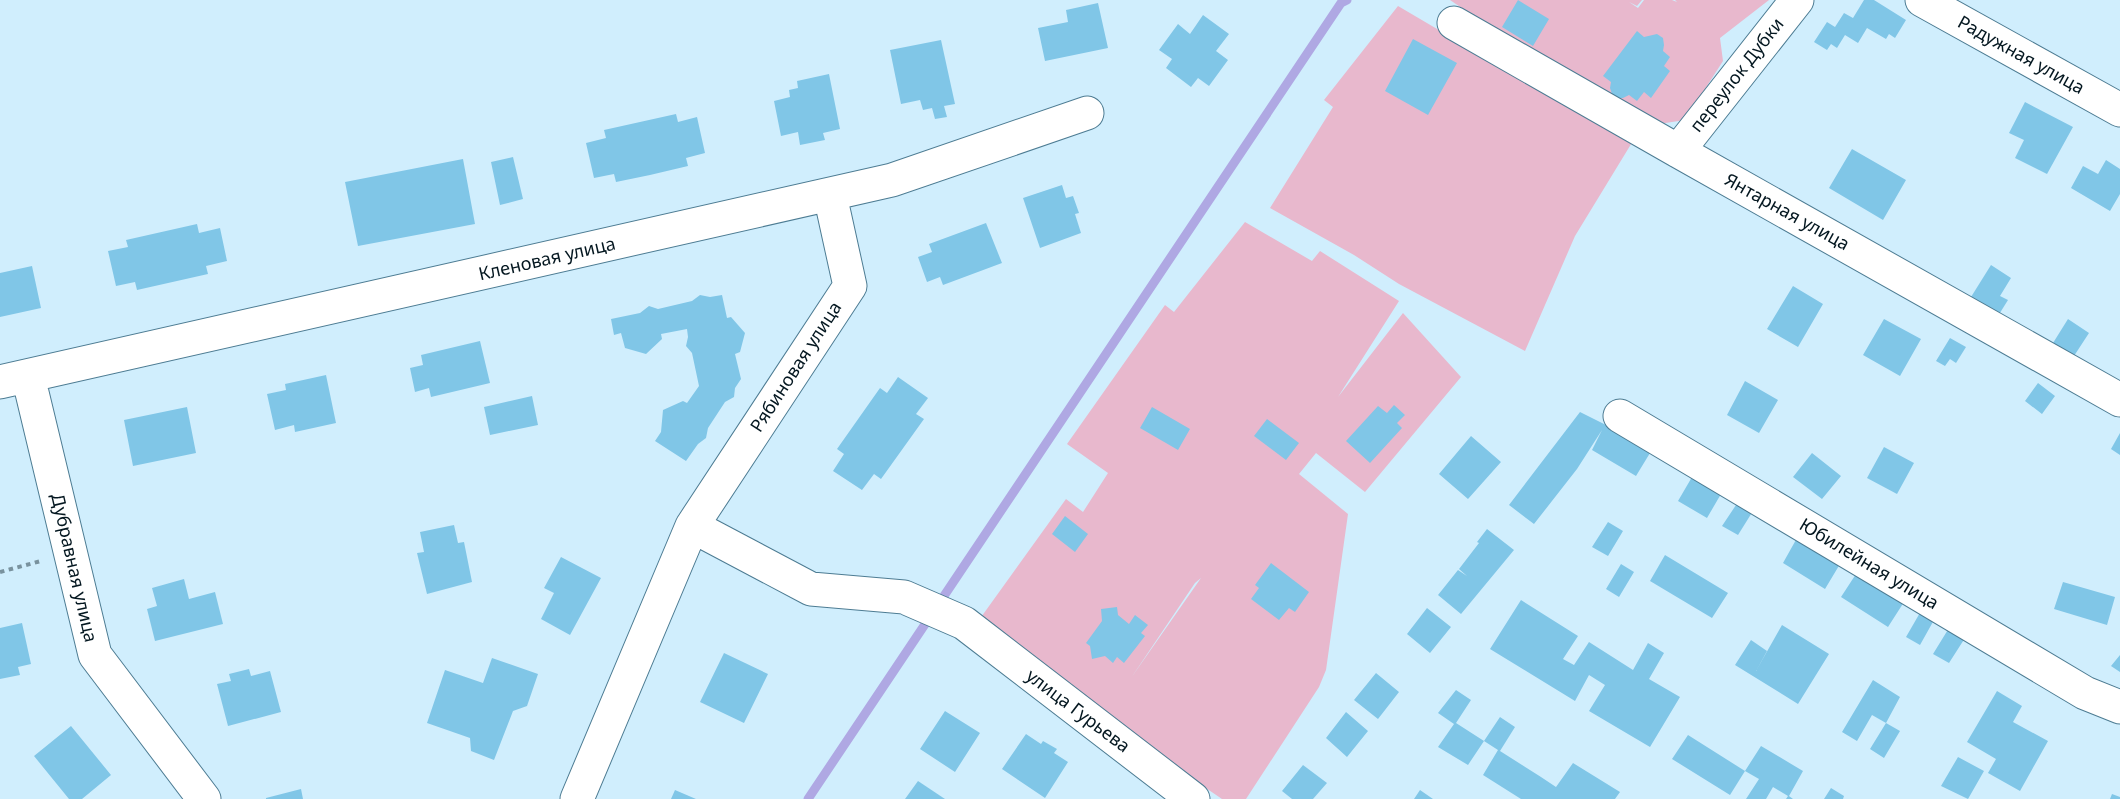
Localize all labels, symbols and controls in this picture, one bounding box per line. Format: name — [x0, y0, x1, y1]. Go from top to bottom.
street label: Радужная улица — [1954, 9, 2089, 99]
street label: переулок Дубки — [1684, 12, 1789, 137]
street label: Янтарная улица — [1721, 167, 1854, 255]
street label: Кленовая улица — [476, 231, 618, 285]
street label: Рябиновая улица — [744, 297, 846, 436]
street label: Дубравная улица — [46, 491, 104, 644]
street label: Юбилейная улица — [1795, 512, 1944, 614]
street label: улица Гурьева — [1022, 663, 1136, 757]

